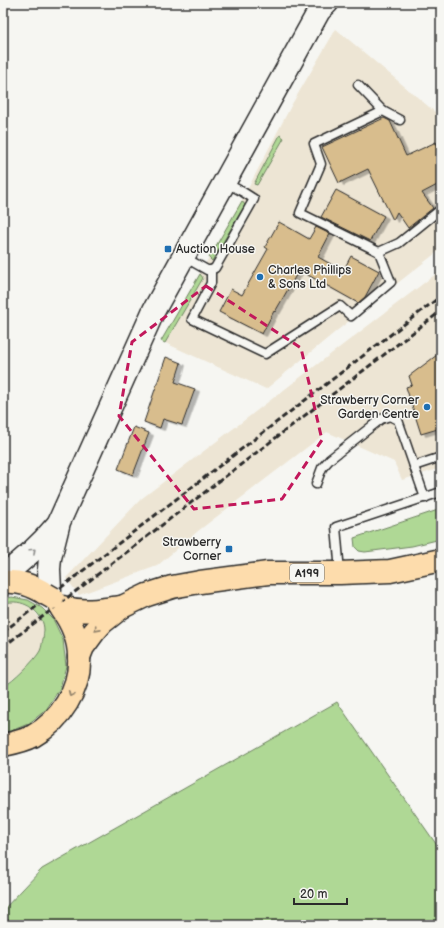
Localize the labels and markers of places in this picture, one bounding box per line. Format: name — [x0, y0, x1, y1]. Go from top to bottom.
place label: Auction House — [176, 242, 255, 257]
marker: Auction House — [163, 244, 173, 254]
place label: Charles Phillips & Sons Ltd — [268, 263, 351, 292]
marker: Charles Phillips & Sons Ltd — [255, 272, 265, 282]
place label: Strawberry Corner Garden Centre — [320, 393, 420, 422]
marker: Strawberry Corner Garden Centre — [422, 402, 432, 412]
place label: Strawberry Corner — [163, 535, 222, 564]
marker: Strawberry Corner — [224, 544, 234, 554]

